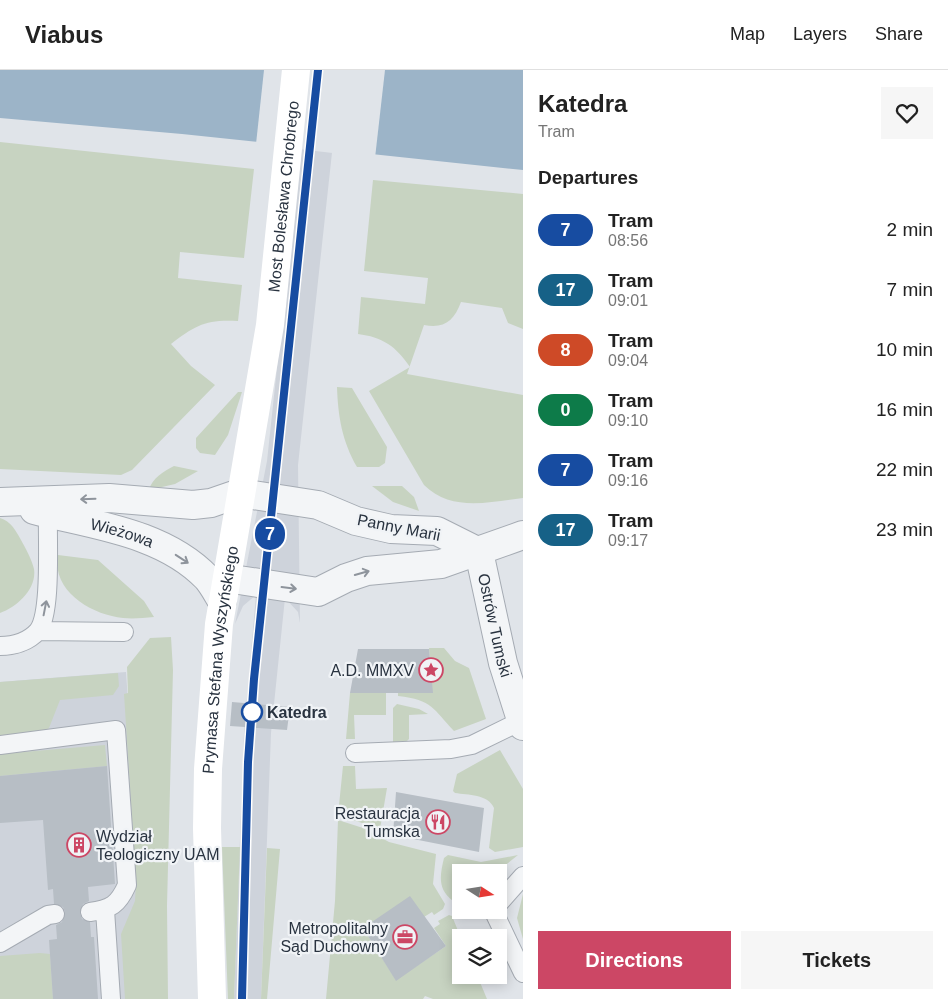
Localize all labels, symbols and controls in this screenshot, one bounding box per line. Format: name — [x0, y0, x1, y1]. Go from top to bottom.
text: Viabus — [25, 21, 103, 48]
text: Map — [730, 24, 765, 44]
text: Layers — [793, 24, 847, 44]
text: Share — [875, 24, 923, 44]
button: heart — [881, 87, 933, 139]
text: Katedra — [538, 90, 627, 117]
street label: Most Bolesława Chrobrego — [265, 100, 302, 293]
text: Tram — [538, 123, 575, 140]
text: Departures — [538, 167, 638, 188]
text: Tram — [608, 210, 653, 231]
text: 2 min — [887, 219, 933, 240]
text: 7 — [560, 220, 571, 240]
text: 08:56 — [608, 232, 648, 249]
text: Tram — [608, 270, 653, 291]
text: 7 min — [887, 279, 933, 300]
text: 17 — [555, 280, 576, 300]
text: 09:01 — [608, 292, 648, 309]
text: Tram — [608, 330, 653, 351]
text: 10 min — [876, 339, 933, 360]
text: 8 — [560, 340, 571, 360]
text: 09:04 — [608, 352, 648, 369]
text: Tram — [608, 390, 653, 411]
text: 16 min — [876, 399, 933, 420]
text: 0 — [560, 400, 571, 420]
text: 09:10 — [608, 412, 648, 429]
text: Tram — [608, 450, 653, 471]
text: 22 min — [876, 459, 933, 480]
text: 7 — [560, 460, 571, 480]
text: 09:16 — [608, 472, 648, 489]
one-way arrow — [80, 494, 96, 504]
text: Tram — [608, 510, 653, 531]
street label: Panny Marii — [356, 511, 442, 544]
street label: Wieżowa — [89, 515, 156, 551]
line badge: 7 — [254, 518, 286, 550]
text: 23 min — [876, 519, 933, 540]
text: 17 — [555, 520, 576, 540]
text: 7 — [265, 524, 275, 544]
text: 09:17 — [608, 532, 648, 549]
street label: Prymasa Stefana Wyszyńskiego — [200, 544, 241, 774]
one-way arrow — [175, 554, 189, 564]
one-way arrow — [354, 567, 370, 577]
street label: Ostrów Tumski — [475, 572, 515, 679]
one-way arrow — [281, 584, 297, 594]
one-way arrow — [41, 601, 50, 617]
place icon: A.D. MMXV — [418, 657, 444, 683]
place label: A.D. MMXV — [330, 662, 414, 679]
marker: Katedra — [241, 701, 263, 723]
place label: Katedra — [267, 704, 327, 721]
place label: Restauracja Tumska — [335, 805, 420, 840]
restaurant icon: Restauracja Tumska — [425, 809, 451, 835]
place label: Wydział Teologiczny UAM — [96, 828, 220, 863]
building icon: Wydział Teologiczny UAM — [66, 832, 92, 858]
north arrow — [452, 864, 508, 919]
map controls — [452, 864, 507, 984]
place label: Metropolitalny Sąd Duchowny — [280, 920, 388, 955]
office icon: Metropolitalny Sąd Duchowny — [392, 924, 418, 950]
button: layers — [452, 929, 507, 984]
button: Directions — [538, 931, 731, 989]
button: Tickets — [741, 931, 933, 989]

